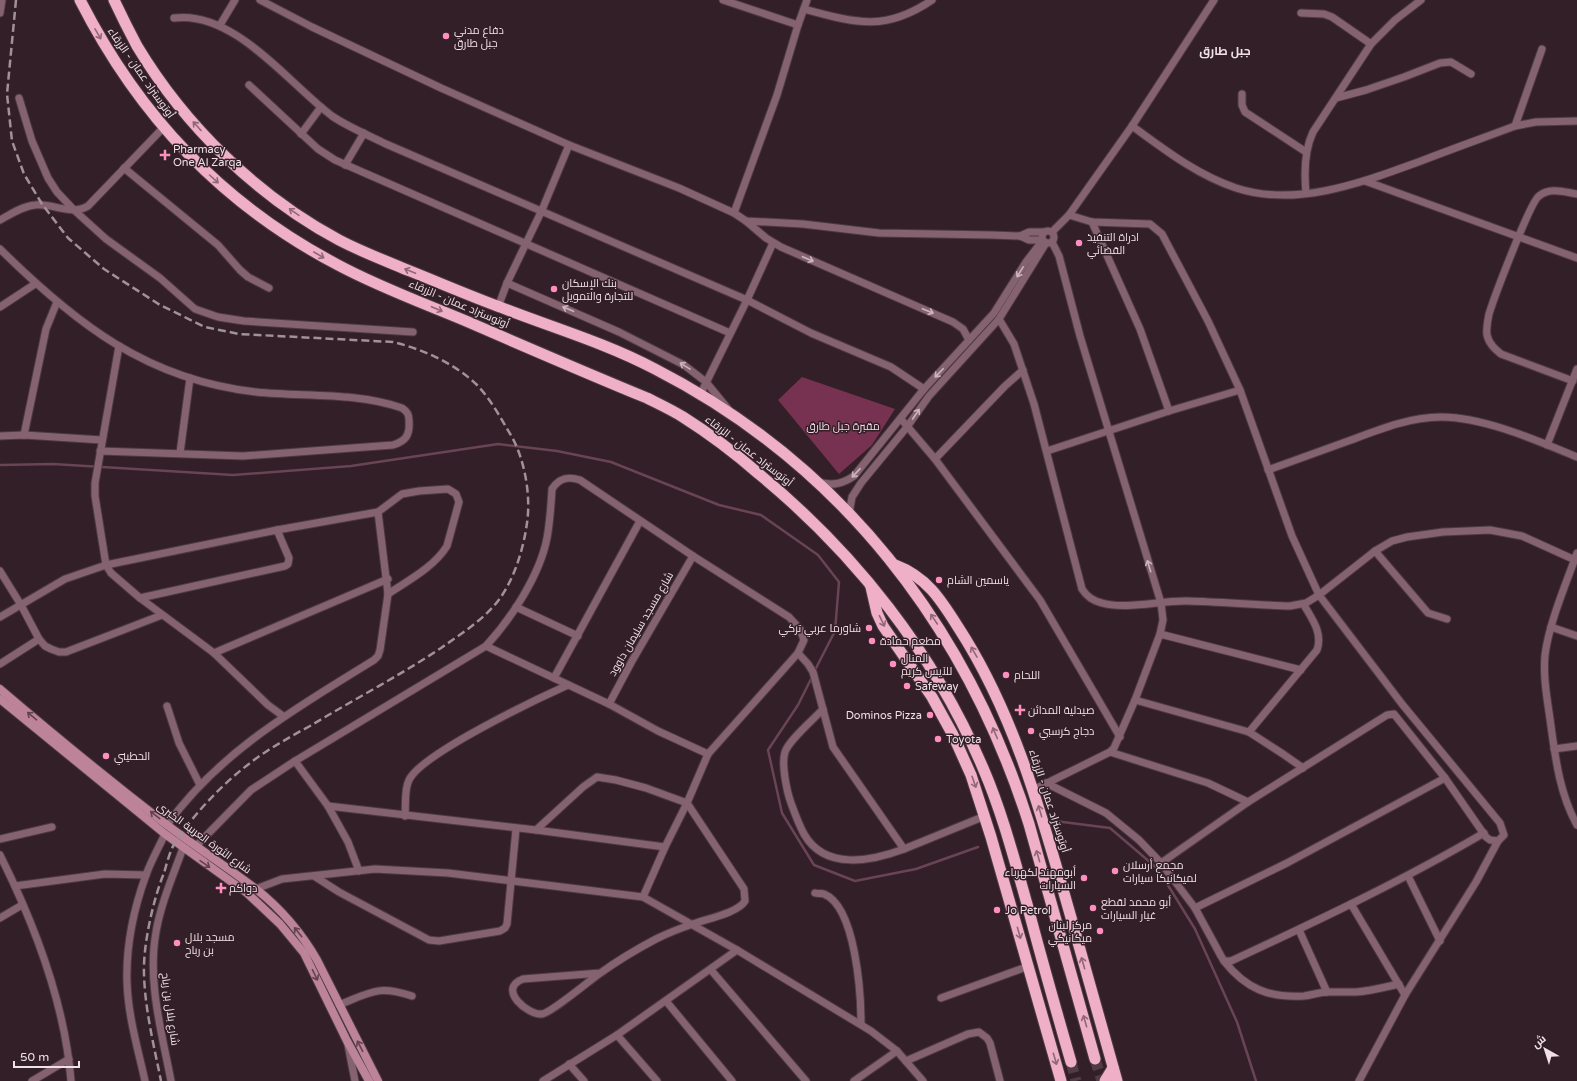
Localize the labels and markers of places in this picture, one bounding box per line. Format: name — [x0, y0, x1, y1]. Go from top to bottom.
place label: دفاع مدني جبل طارق — [454, 24, 504, 50]
marker: دفاع مدني جبل طارق — [441, 31, 451, 41]
place label: Pharmacy One Al Zarqa — [173, 143, 242, 169]
marker: Pharmacy One Al Zarqa — [160, 150, 170, 160]
place label: ادراة التنفيذ القضائي — [1087, 231, 1139, 259]
marker: ادراة التنفيذ القضائي — [1074, 238, 1084, 248]
place label: بنك الإسكان للتجارة والتمويل — [562, 277, 633, 303]
marker: بنك الإسكان للتجارة والتمويل — [549, 284, 559, 294]
place label: ياسمين الشام — [947, 574, 1009, 588]
marker: ياسمين الشام — [934, 575, 944, 585]
place label: شاورما عربي تركي — [778, 622, 861, 637]
marker: شاورما عربي تركي — [864, 623, 874, 633]
place label: مطعم حمادة — [880, 635, 941, 649]
marker: مطعم حمادة — [867, 636, 877, 646]
place label: المنال للآيس كريم — [901, 652, 952, 679]
marker: المنال للآيس كريم — [888, 659, 898, 669]
place label: اللحام — [1014, 669, 1040, 683]
marker: اللحام — [1001, 670, 1011, 680]
place label: Safeway — [915, 680, 959, 693]
marker: Safeway — [902, 681, 912, 691]
place label: صيدلية المدائن — [1028, 704, 1095, 717]
marker: صيدلية المدائن — [1015, 705, 1025, 715]
place label: Dominos Pizza — [846, 709, 922, 722]
marker: Dominos Pizza — [925, 710, 935, 720]
place label: دجاج كرسبي — [1039, 725, 1094, 740]
marker: دجاج كرسبي — [1026, 726, 1036, 736]
place label: Toyota — [946, 733, 981, 746]
marker: Toyota — [933, 734, 943, 744]
place label: الحطيني — [114, 750, 150, 765]
marker: الحطيني — [101, 751, 111, 761]
place label: مجمع أرسلان لميكانيكا سيارات — [1123, 858, 1197, 885]
place label: أبومهند لكهرباء السيارات — [1004, 865, 1076, 892]
marker: مجمع أرسلان لميكانيكا سيارات — [1110, 866, 1120, 876]
marker: أبومهند لكهرباء السيارات — [1079, 873, 1089, 883]
place label: دواكم — [229, 882, 257, 896]
marker: دواكم — [216, 883, 226, 893]
place label: أبو محمد لقطع غيار السيارات — [1101, 895, 1171, 922]
marker: أبو محمد لقطع غيار السيارات — [1088, 903, 1098, 913]
place label: Jo Petrol — [1005, 904, 1051, 917]
marker: Jo Petrol — [992, 905, 1002, 915]
place label: مركز لبنان ميكانيكي — [1048, 919, 1092, 947]
marker: مركز لبنان ميكانيكي — [1095, 926, 1105, 936]
place label: مسجد بلال بن رباح — [185, 931, 235, 958]
marker: مسجد بلال بن رباح — [172, 938, 182, 948]

